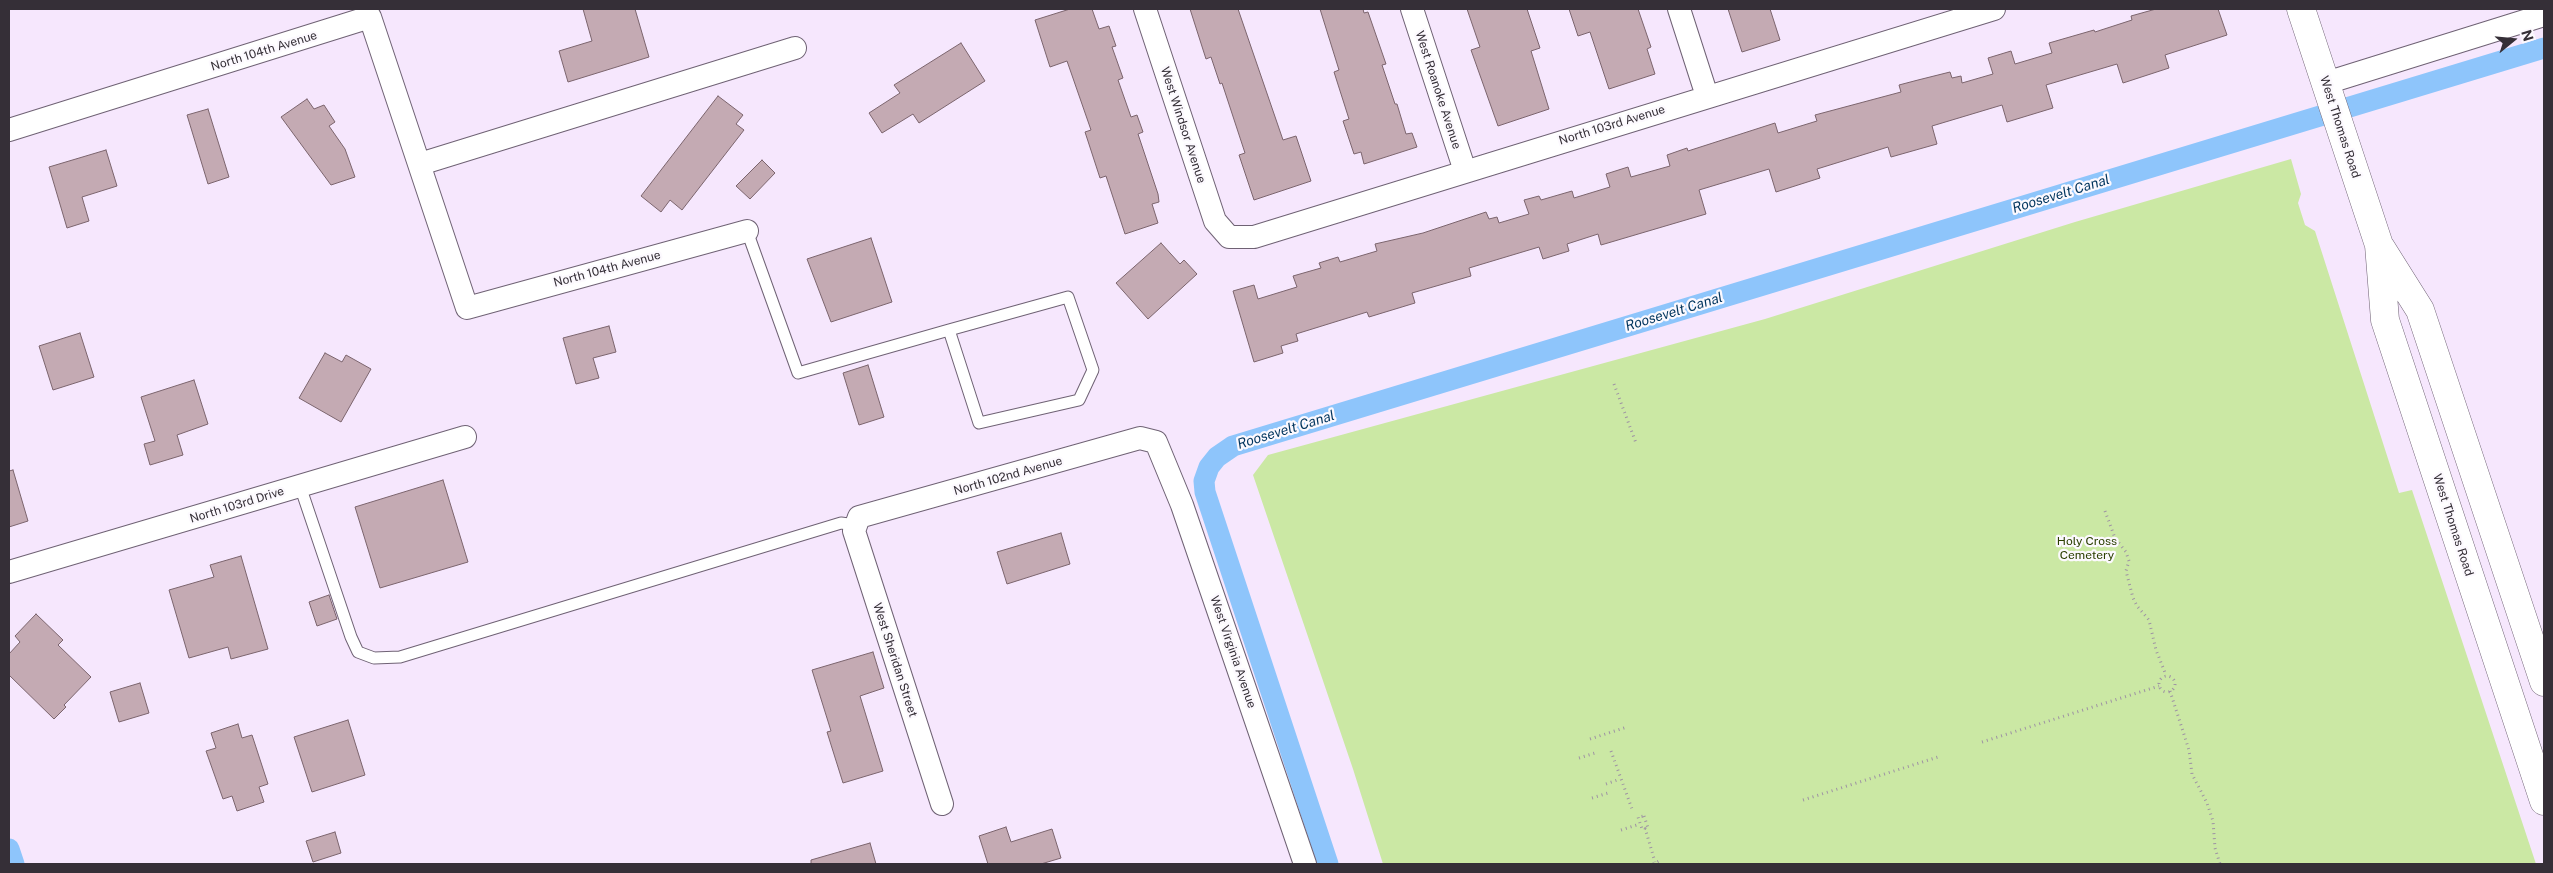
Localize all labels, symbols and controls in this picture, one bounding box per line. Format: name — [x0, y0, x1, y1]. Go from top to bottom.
north arrow — [2488, 15, 2538, 65]
street label: North 104th Avenue — [209, 28, 319, 74]
text: N — [2518, 28, 2537, 43]
street label: West Roanoke Avenue — [1412, 29, 1464, 151]
street label: West Windsor Avenue — [1157, 65, 1209, 185]
street label: West Thomas Road — [2317, 74, 2363, 180]
street label: North 103rd Avenue — [1557, 102, 1667, 148]
water label: Roosevelt Canal — [2010, 171, 2112, 217]
street label: North 104th Avenue — [552, 248, 662, 290]
water label: Roosevelt Canal — [1623, 289, 1725, 335]
water label: Roosevelt Canal — [1235, 407, 1337, 453]
street label: North 102nd Avenue — [952, 454, 1064, 498]
street label: West Thomas Road — [2430, 472, 2476, 578]
street label: North 103rd Drive — [188, 484, 286, 526]
park label: Holy Cross Cemetery — [2057, 534, 2117, 562]
street label: West Virginia Avenue — [1207, 594, 1259, 710]
street label: West Sheridan Street — [870, 601, 920, 719]

